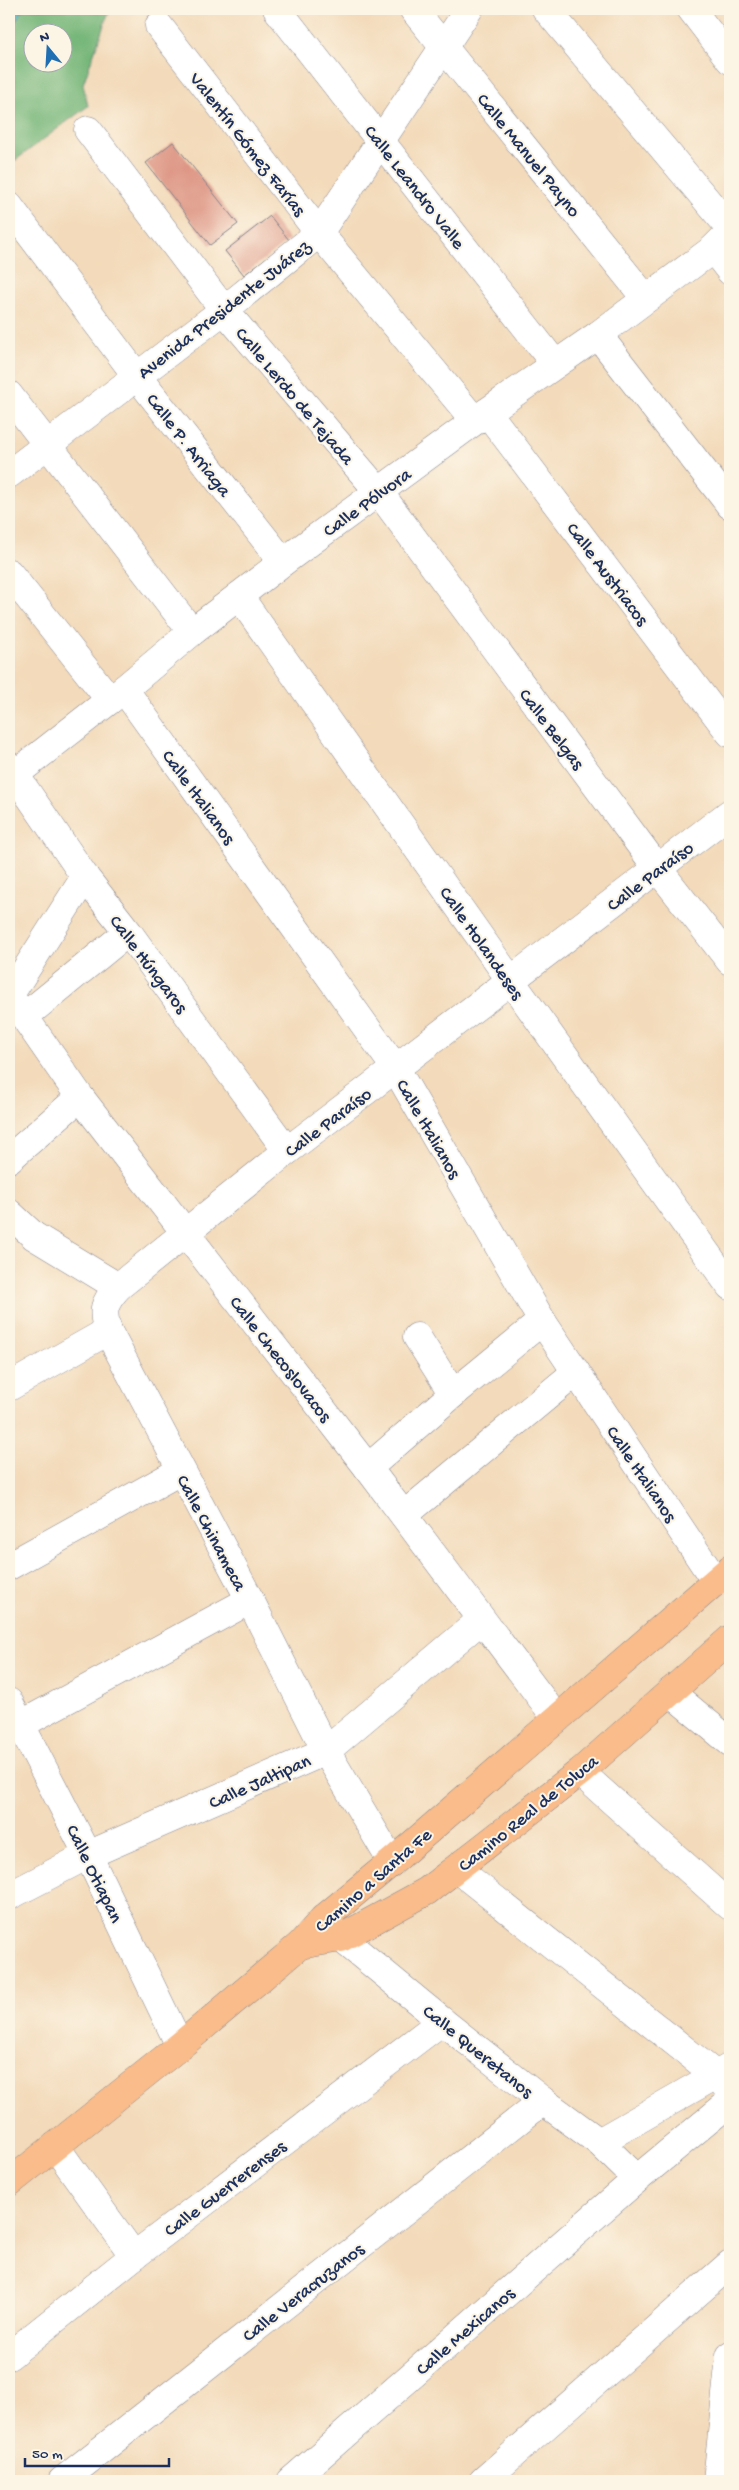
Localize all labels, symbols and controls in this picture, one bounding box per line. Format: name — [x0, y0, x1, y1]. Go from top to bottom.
north arrow — [22, 22, 72, 72]
text: N — [38, 29, 52, 48]
street label: Valentín Gómez Farías — [182, 68, 310, 222]
street label: Calle Manuel Payno — [470, 90, 584, 223]
street label: Calle Leandro Valle — [358, 121, 469, 255]
street label: Avenida Presidente Juárez — [134, 236, 317, 385]
street label: Calle Lerdo de Tejada — [229, 324, 359, 472]
street label: Calle P. Arriaga — [140, 390, 236, 504]
street label: Calle Pólvora — [319, 463, 418, 544]
street label: Calle Austriacos — [560, 519, 653, 632]
street label: Calle Belgas — [512, 685, 589, 776]
street label: Calle Italianos — [155, 746, 240, 851]
street label: Calle Paraíso — [603, 838, 699, 918]
street label: Calle Holandeses — [433, 883, 528, 1006]
street label: Calle Húngaros — [103, 911, 192, 1020]
street label: Calle Italianos — [389, 1076, 465, 1184]
street label: Calle Paraíso — [281, 1084, 377, 1164]
street label: Calle Checoslovacos — [223, 1293, 336, 1428]
street label: Calle Italianos — [599, 1422, 681, 1528]
street label: Calle Chinameca — [170, 1472, 251, 1597]
street label: Calle Jaltipan — [206, 1750, 315, 1816]
street label: Camino Real de Toluca — [455, 1750, 605, 1878]
street label: Calle Otiapan — [59, 1822, 126, 1927]
street label: Camino a Santa Fe — [311, 1824, 438, 1939]
street label: Calle Queretanos — [417, 2001, 538, 2105]
street label: Calle Guerrerenses — [161, 2136, 292, 2243]
street label: Calle Veracruzanos — [239, 2238, 370, 2348]
street label: Calle Mexicanos — [412, 2283, 521, 2382]
scale bar — [25, 2435, 169, 2467]
text: 50 m — [32, 2446, 63, 2464]

